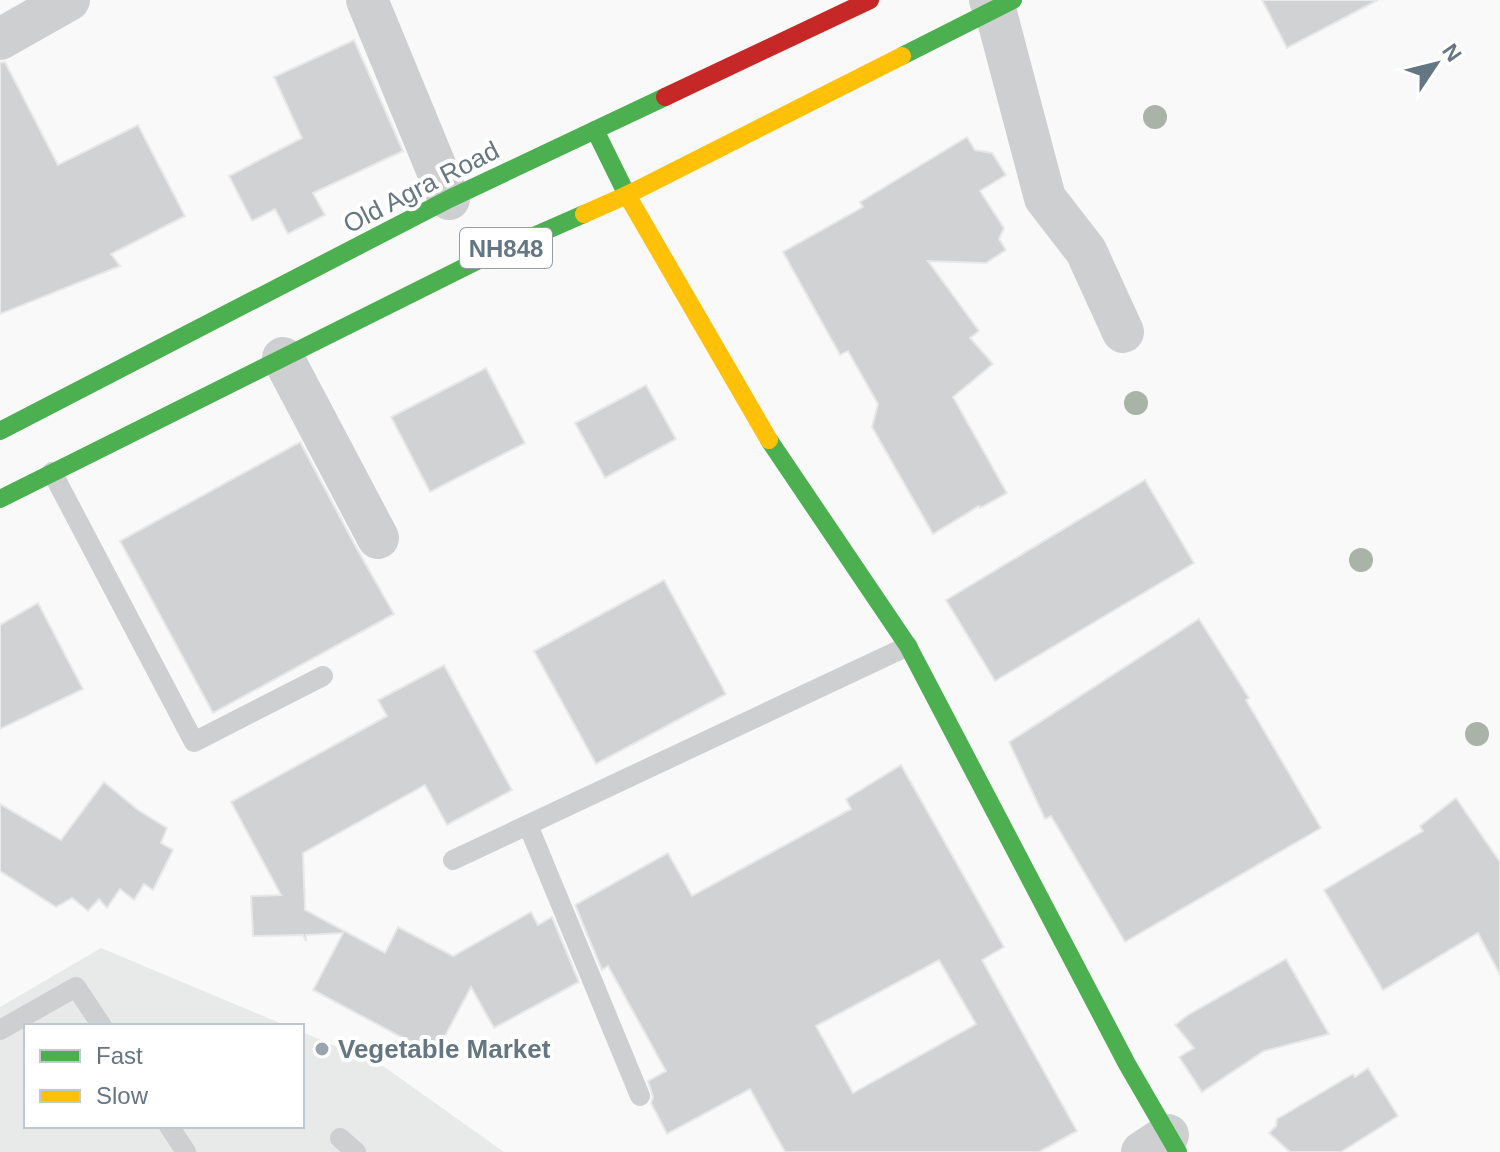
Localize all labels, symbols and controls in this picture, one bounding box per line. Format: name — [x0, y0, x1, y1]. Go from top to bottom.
north arrow — [1396, 24, 1476, 104]
text: N — [1437, 39, 1467, 66]
street label: Old Agra Road — [338, 135, 504, 239]
road number: NH848 — [460, 228, 552, 268]
legend — [24, 1024, 304, 1128]
place label: Vegetable Market — [338, 1034, 551, 1064]
marker: Vegetable Market — [313, 1040, 331, 1058]
text: Fast — [96, 1042, 143, 1069]
text: Slow — [96, 1082, 149, 1109]

